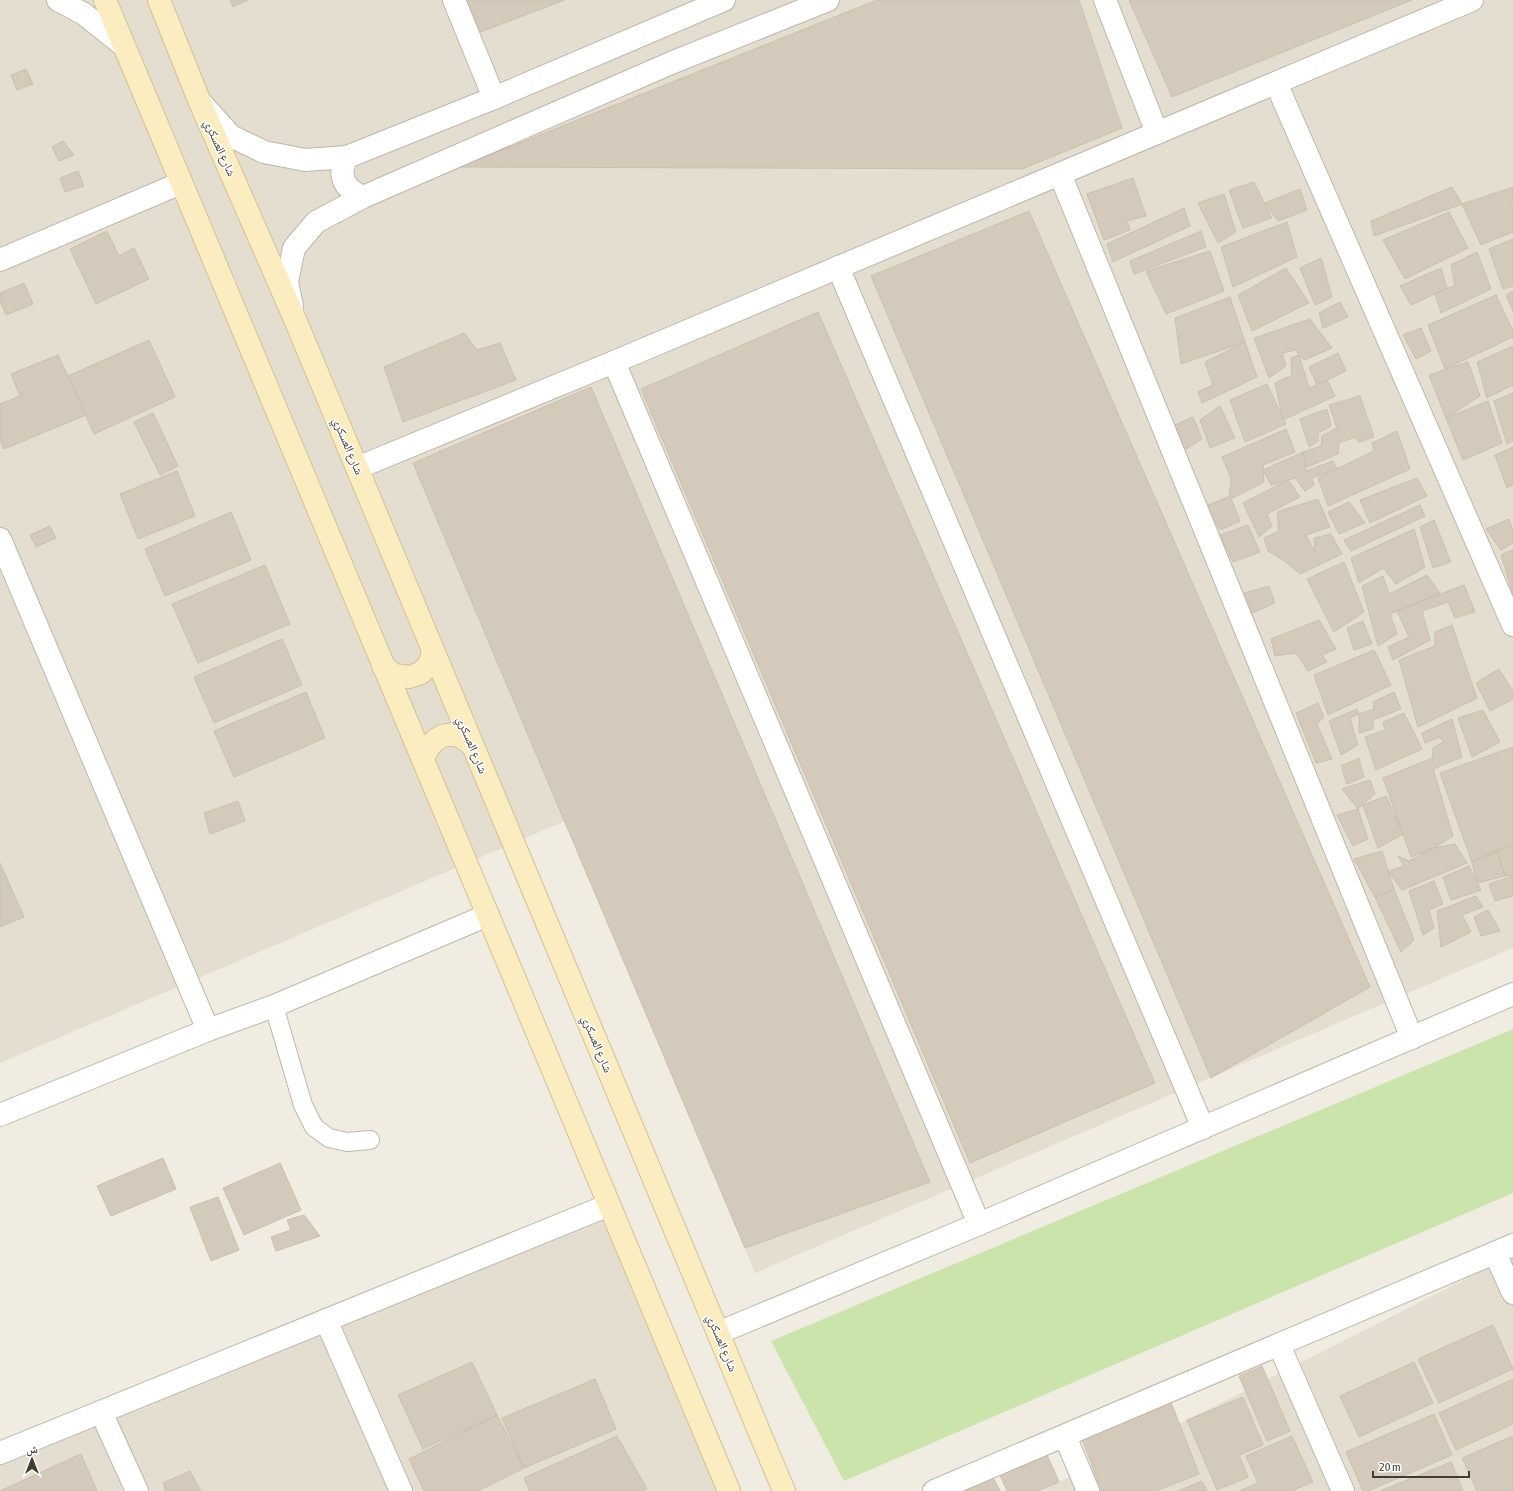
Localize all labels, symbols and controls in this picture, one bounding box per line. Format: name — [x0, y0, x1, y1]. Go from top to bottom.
street label: شارع العسكري — [199, 117, 239, 180]
street label: شارع العسكري — [327, 415, 366, 478]
street label: شارع العسكري — [451, 714, 490, 777]
street label: شارع العسكري — [576, 1013, 615, 1076]
street label: شارع العسكري — [701, 1312, 740, 1375]
north arrow — [12, 1439, 52, 1479]
text: ش — [26, 1443, 38, 1457]
scale bar — [1373, 1453, 1469, 1479]
text: 20 m — [1379, 1460, 1401, 1474]

